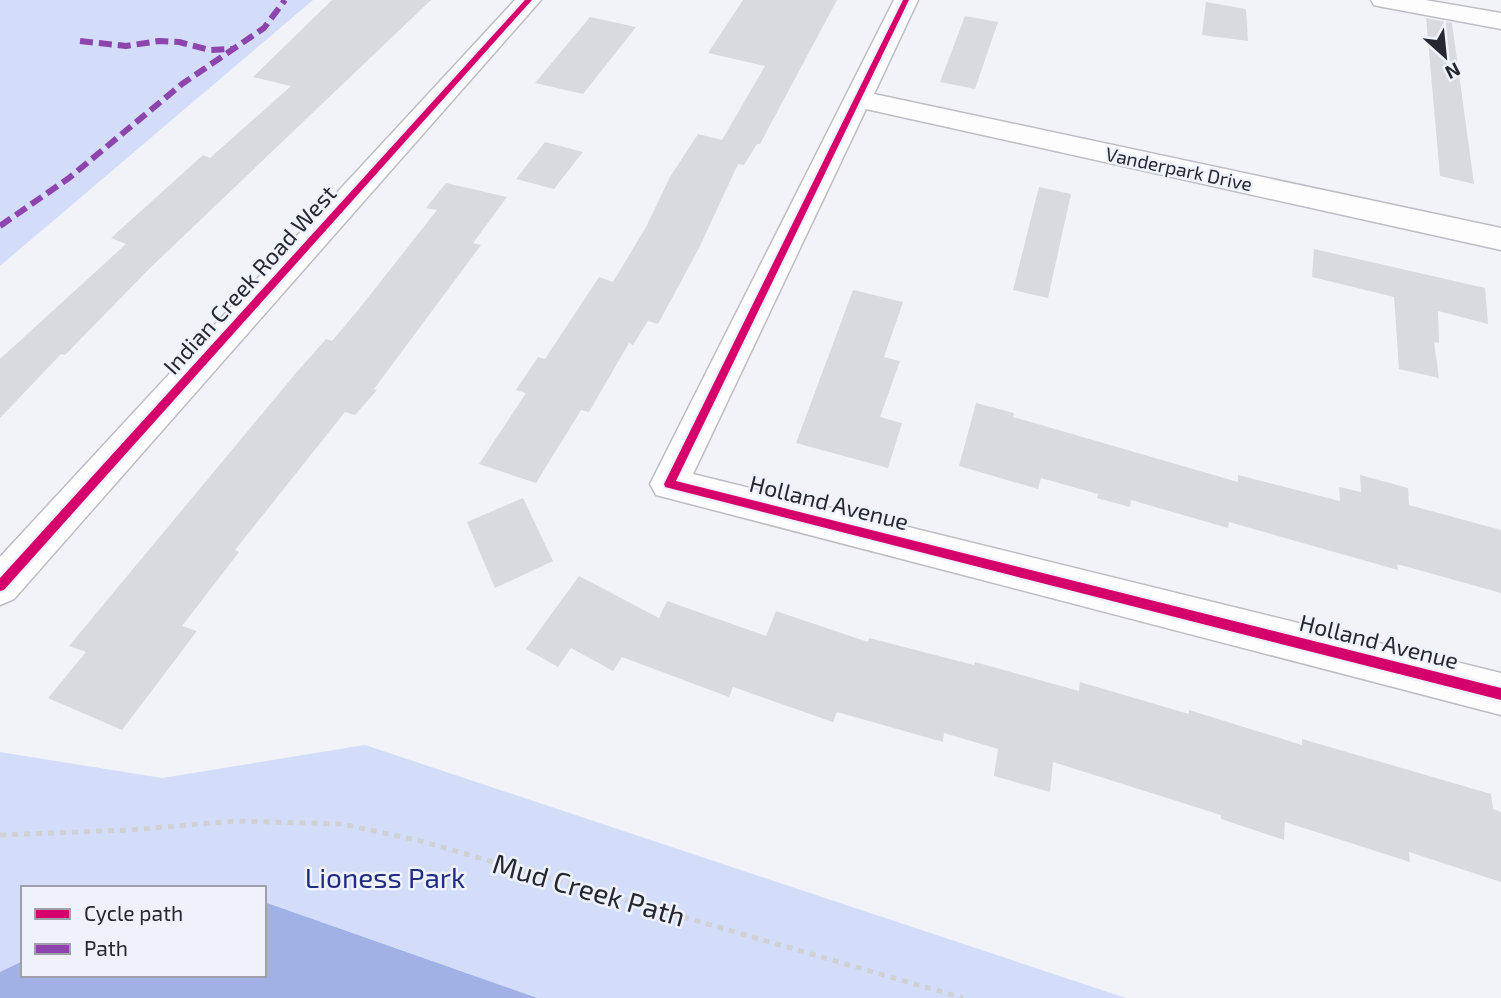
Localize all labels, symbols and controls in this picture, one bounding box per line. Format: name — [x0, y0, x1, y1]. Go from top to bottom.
north arrow — [1410, 21, 1480, 91]
text: N — [1442, 58, 1464, 85]
street label: Vanderpark Drive — [1104, 142, 1254, 195]
street label: Indian Creek Road West — [157, 179, 342, 380]
street label: Holland Avenue — [747, 469, 912, 535]
street label: Holland Avenue — [1297, 608, 1462, 674]
street label: Mud Creek Path — [489, 845, 689, 933]
park label: Lioness Park — [305, 860, 465, 894]
legend — [21, 886, 266, 977]
text: Cycle path — [84, 900, 183, 925]
text: Path — [84, 935, 128, 960]

